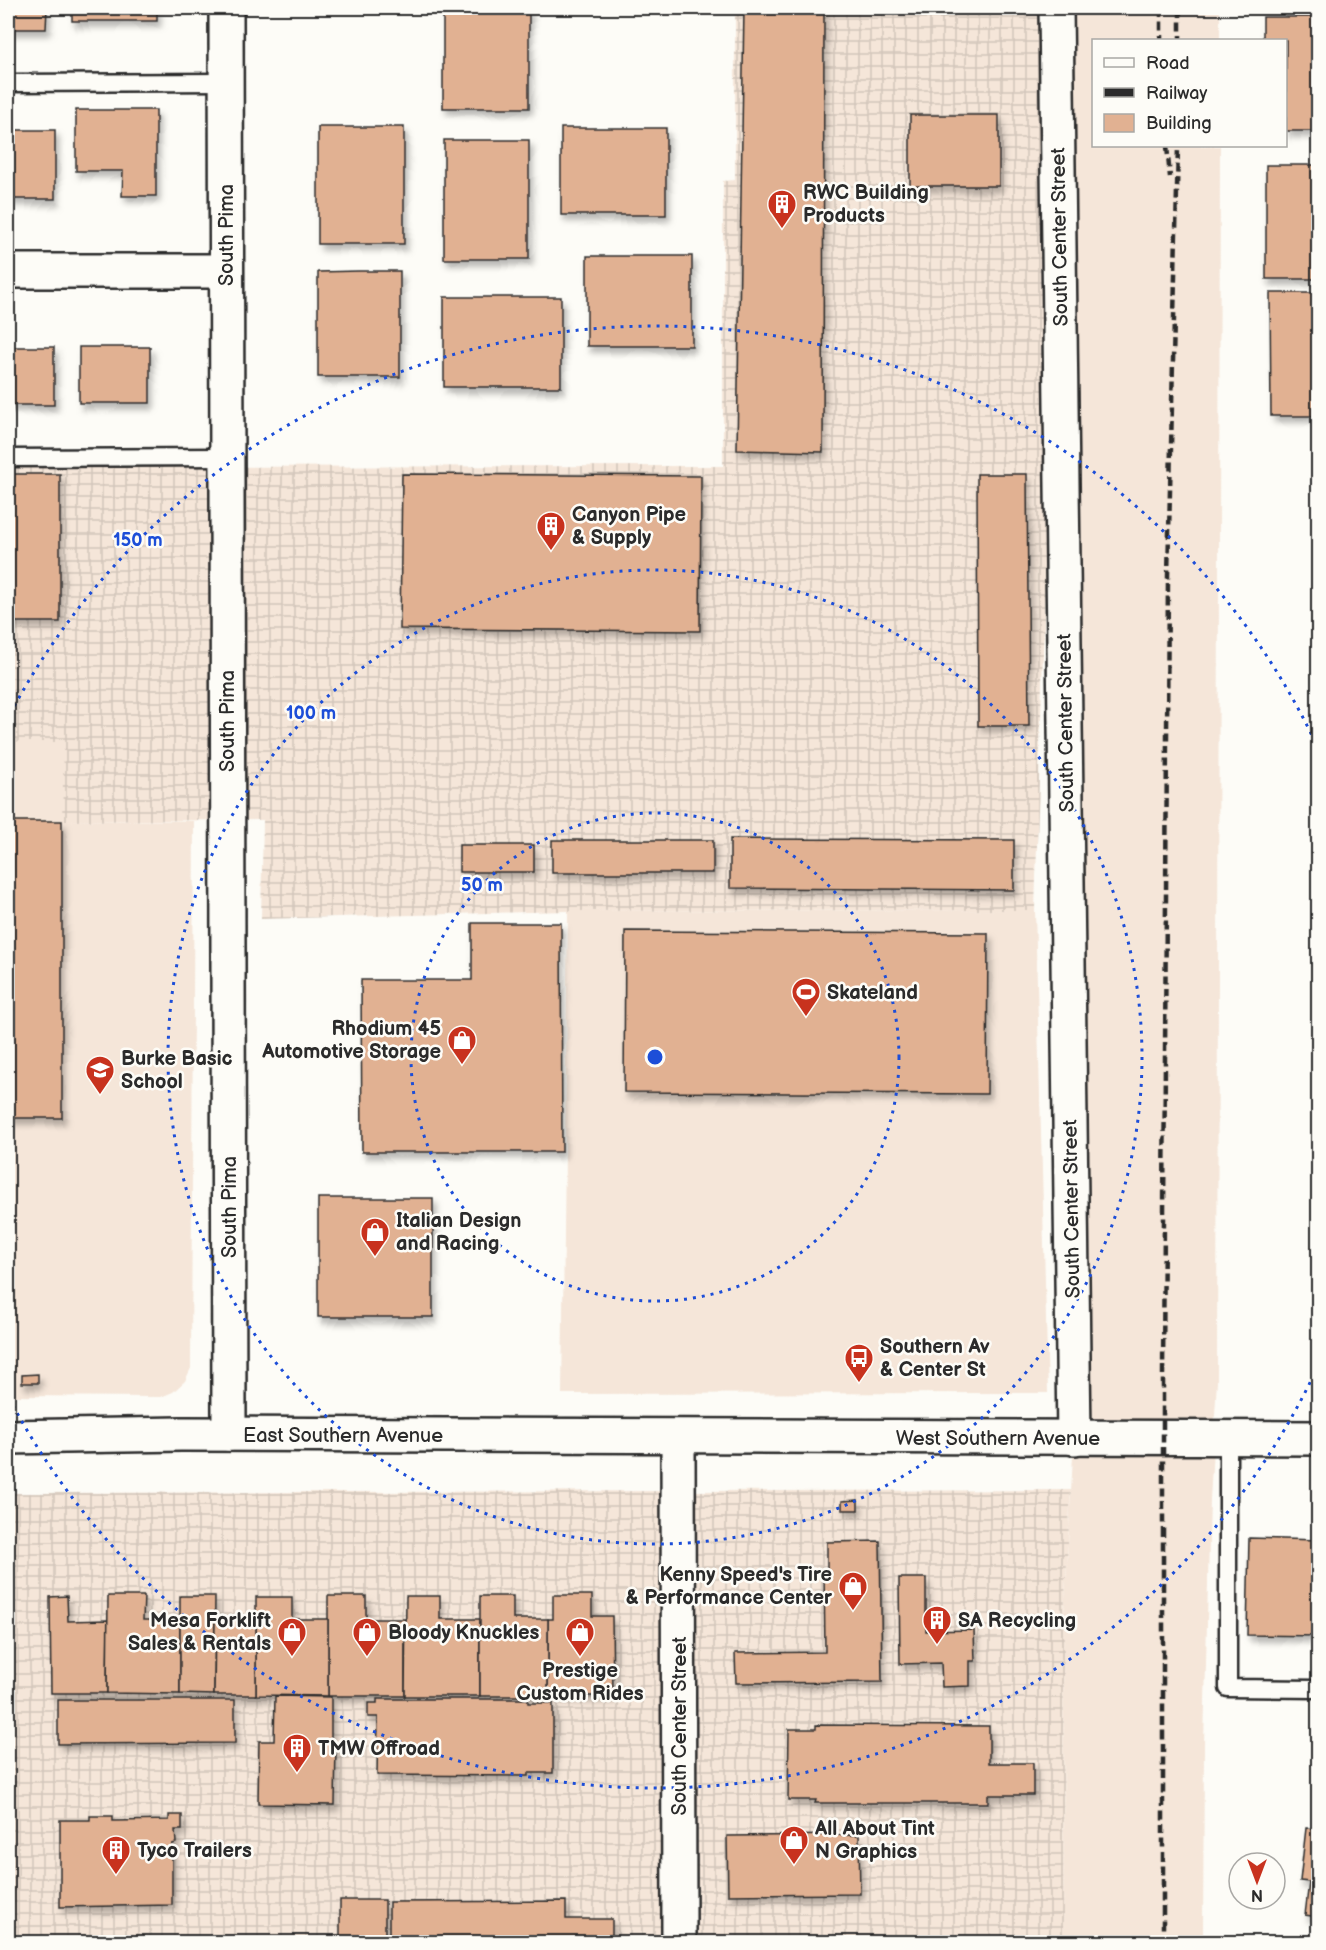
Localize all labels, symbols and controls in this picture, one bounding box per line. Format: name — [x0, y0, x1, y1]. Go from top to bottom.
legend — [1092, 39, 1287, 147]
text: Road — [1146, 53, 1190, 74]
text: Railway — [1146, 83, 1208, 104]
text: Building — [1146, 113, 1212, 134]
street label: South Center Street — [1046, 147, 1074, 327]
place label: RWC Building Products — [803, 181, 929, 228]
street label: South Pima — [215, 184, 239, 286]
building icon: RWC Building Products — [766, 188, 798, 230]
place label: Canyon Pipe & Supply — [572, 503, 686, 550]
building icon: Canyon Pipe & Supply — [535, 510, 567, 552]
text: 150 m — [113, 530, 163, 551]
street label: South Center Street — [1052, 633, 1080, 813]
street label: South Pima — [216, 670, 240, 772]
text: 100 m — [286, 703, 336, 724]
text: 50 m — [461, 875, 503, 896]
sports icon: Skateland — [790, 976, 822, 1018]
place label: Skateland — [827, 981, 918, 1005]
place label: Rhodium 45 Automotive Storage — [261, 1017, 441, 1064]
shop icon: Rhodium 45 Automotive Storage — [446, 1024, 478, 1066]
place label: Burke Basic School — [121, 1047, 233, 1094]
centre of rings — [645, 1047, 665, 1067]
school or university icon: Burke Basic School — [84, 1054, 116, 1096]
street label: South Center Street — [1058, 1119, 1086, 1299]
street label: South Pima — [218, 1156, 242, 1258]
place label: Italian Design and Racing — [396, 1209, 521, 1256]
shop icon: Italian Design and Racing — [359, 1216, 391, 1258]
place label: Southern Av & Center St — [880, 1335, 990, 1382]
bus stop icon: Southern Av & Center St — [843, 1342, 875, 1384]
street label: East Southern Avenue — [243, 1424, 443, 1448]
street label: West Southern Avenue — [896, 1427, 1100, 1451]
place label: Kenny Speed's Tire & Performance Center — [626, 1563, 833, 1610]
shop icon: Kenny Speed's Tire & Performance Center — [837, 1570, 869, 1612]
building icon: SA Recycling — [921, 1604, 953, 1646]
place label: Mesa Forklift Sales & Rentals — [128, 1609, 271, 1656]
place label: SA Recycling — [958, 1609, 1076, 1633]
shop icon: Mesa Forklift Sales & Rentals — [276, 1616, 308, 1658]
shop icon: Bloody Knuckles — [351, 1616, 383, 1658]
shop icon: Prestige Custom Rides — [564, 1616, 596, 1658]
place label: Bloody Knuckles — [388, 1621, 539, 1645]
street label: South Center Street — [668, 1637, 692, 1815]
place label: Prestige Custom Rides — [516, 1659, 644, 1706]
building icon: TMW Offroad — [281, 1732, 313, 1774]
place label: TMW Offroad — [318, 1737, 440, 1761]
place label: All About Tint N Graphics — [814, 1817, 935, 1864]
shop icon: All About Tint N Graphics — [778, 1824, 810, 1866]
building icon: Tyco Trailers — [100, 1834, 132, 1876]
place label: Tyco Trailers — [137, 1839, 252, 1863]
north arrow — [1227, 1851, 1287, 1911]
text: N — [1251, 1885, 1263, 1904]

